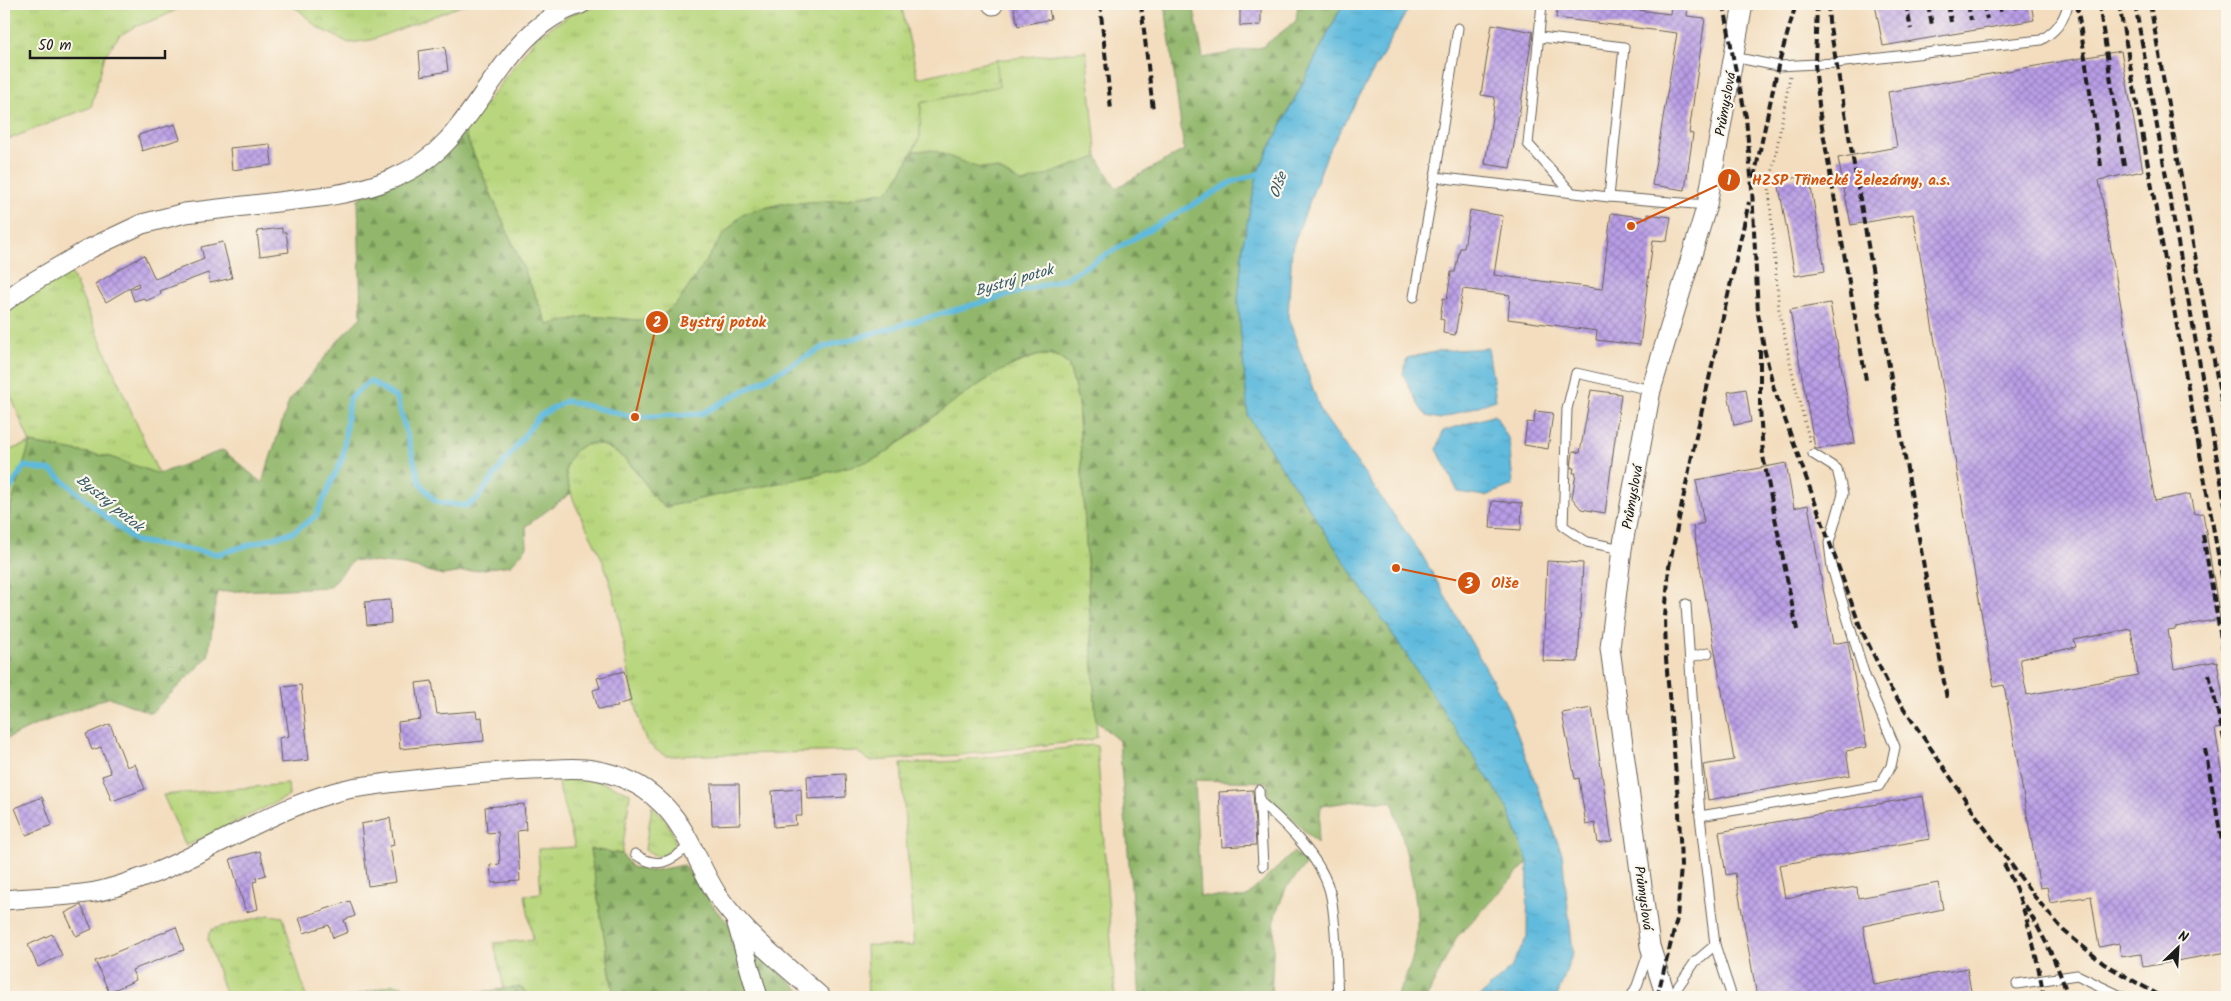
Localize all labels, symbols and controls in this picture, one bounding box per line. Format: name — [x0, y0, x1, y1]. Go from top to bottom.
scale bar — [30, 28, 165, 60]
text: 50 m — [38, 34, 72, 58]
street label: Průmyslová — [1710, 69, 1743, 138]
callout: HZSP Třinecké Železárny, a.s. — [1717, 165, 1960, 195]
water label: Olše — [1263, 168, 1295, 202]
text: 1 — [1727, 169, 1732, 193]
text: HZSP Třinecké Železárny, a.s. — [1752, 169, 1950, 193]
water label: Bystrý potok — [972, 258, 1058, 304]
callout: Bystrý potok — [645, 307, 776, 337]
text: 2 — [653, 311, 662, 335]
text: Bystrý potok — [680, 311, 767, 335]
street label: Průmyslová — [1617, 462, 1650, 531]
water label: Bystrý potok — [71, 469, 150, 540]
callout: Olše — [1456, 568, 1529, 598]
text: 3 — [1464, 572, 1473, 596]
text: Olše — [1491, 572, 1519, 596]
street label: Průmyslová — [1628, 864, 1659, 933]
north arrow — [2154, 924, 2204, 974]
text: N — [2174, 925, 2192, 949]

